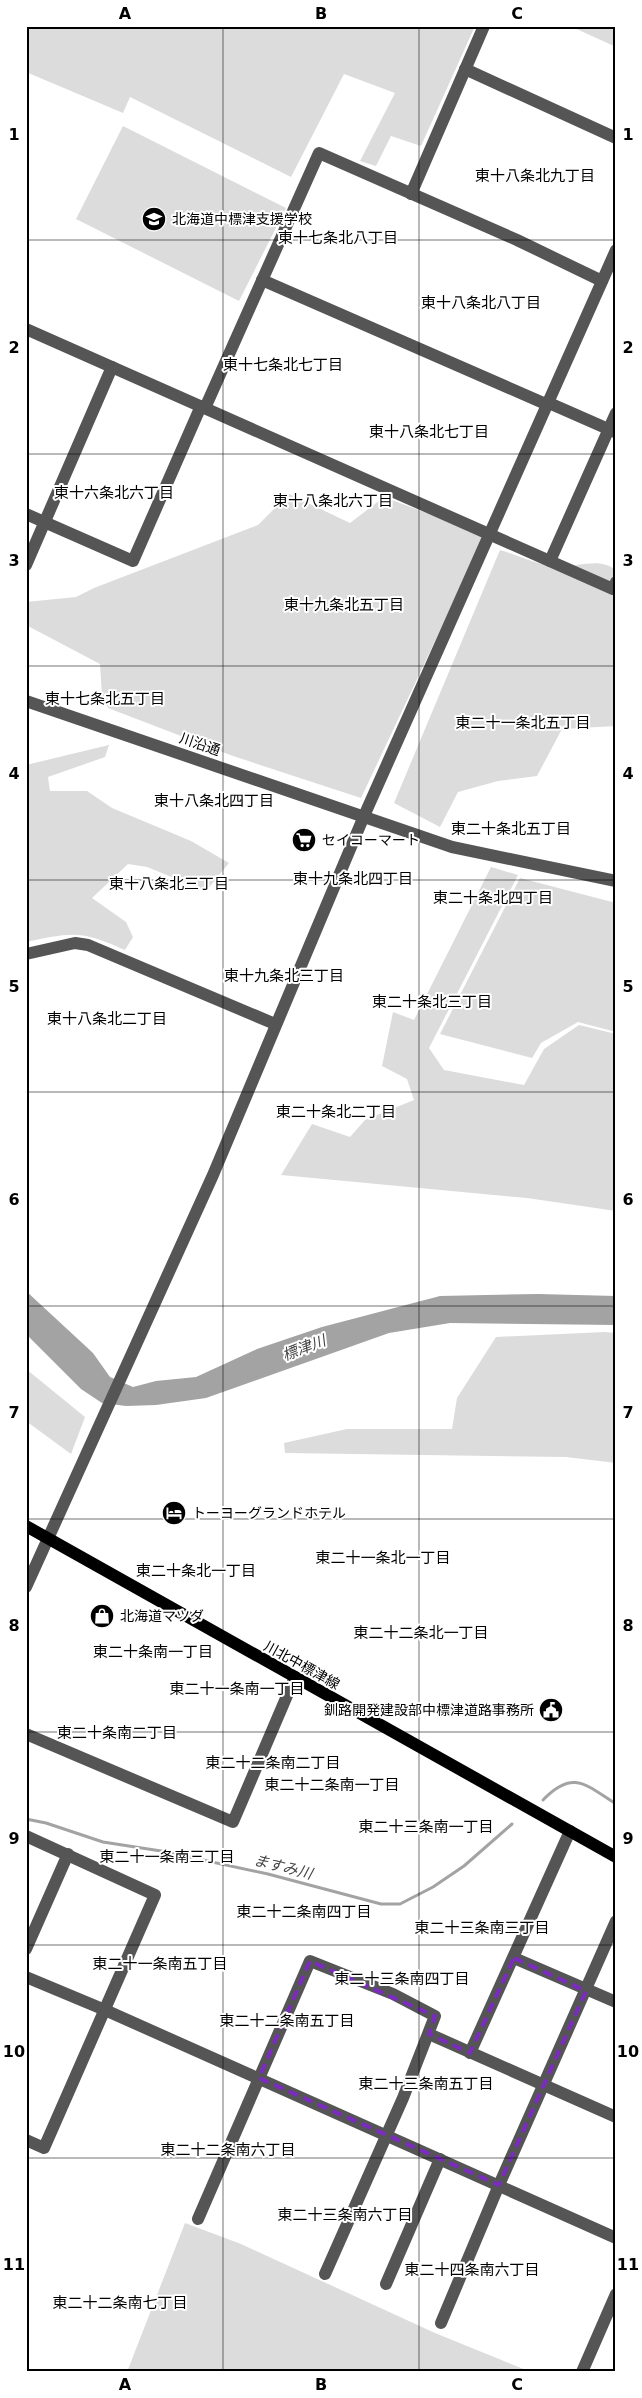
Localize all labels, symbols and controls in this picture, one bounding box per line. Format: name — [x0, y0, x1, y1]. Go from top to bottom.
text: A — [119, 4, 132, 23]
text: B — [315, 4, 327, 23]
text: C — [511, 4, 523, 23]
text: 1 — [8, 125, 20, 144]
text: 1 — [622, 125, 634, 144]
district label: 東十八条北九丁目 — [475, 167, 595, 185]
school or university icon: 北海道中標津支援学校 — [141, 206, 167, 232]
place label: 北海道中標津支援学校 — [172, 211, 312, 227]
district label: 東十七条北八丁目 — [278, 229, 398, 247]
district label: 東十八条北八丁目 — [421, 294, 541, 312]
text: 2 — [8, 338, 20, 357]
text: 2 — [622, 338, 634, 357]
district label: 東十七条北七丁目 — [223, 356, 343, 374]
district label: 東十八条北七丁目 — [369, 423, 489, 441]
district label: 東十六条北六丁目 — [54, 484, 174, 502]
district label: 東十八条北六丁目 — [273, 492, 393, 510]
text: 3 — [8, 551, 20, 570]
text: 3 — [622, 551, 634, 570]
district label: 東十九条北五丁目 — [284, 596, 404, 614]
district label: 東十七条北五丁目 — [45, 690, 165, 708]
district label: 東二十一条北五丁目 — [455, 714, 591, 732]
street label: 川沿通 — [178, 730, 222, 758]
text: 4 — [8, 764, 20, 783]
text: 4 — [622, 764, 634, 783]
district label: 東十八条北四丁目 — [154, 792, 274, 810]
district label: 東二十条北五丁目 — [451, 820, 571, 838]
supermarket icon: セイコーマート — [291, 827, 317, 853]
place label: セイコーマート — [322, 832, 420, 848]
district label: 東十九条北四丁目 — [293, 870, 413, 888]
district label: 東十八条北三丁目 — [109, 875, 229, 893]
district label: 東二十条北四丁目 — [433, 889, 553, 907]
district label: 東十九条北三丁目 — [224, 967, 344, 985]
text: 5 — [8, 977, 20, 996]
text: 5 — [622, 977, 634, 996]
district label: 東二十条北三丁目 — [372, 993, 492, 1011]
district label: 東十八条北二丁目 — [47, 1010, 167, 1028]
district label: 東二十条北二丁目 — [276, 1103, 396, 1121]
text: 6 — [8, 1190, 20, 1209]
text: 6 — [622, 1190, 634, 1209]
water label: 標津川 — [280, 1331, 330, 1364]
text: 7 — [8, 1403, 20, 1422]
text: 7 — [622, 1403, 634, 1422]
hotel icon: トーヨーグランドホテル — [161, 1500, 187, 1526]
place label: トーヨーグランドホテル — [192, 1505, 346, 1521]
district label: 東二十一条北一丁目 — [315, 1549, 451, 1567]
district label: 東二十条北一丁目 — [136, 1562, 256, 1580]
shop icon: 北海道マツダ — [89, 1603, 115, 1629]
place label: 北海道マツダ — [120, 1608, 204, 1624]
text: 8 — [8, 1616, 20, 1635]
text: 8 — [622, 1616, 634, 1635]
district label: 東二十二条北一丁目 — [353, 1624, 489, 1642]
street label: 川北中標津線 — [261, 1638, 343, 1692]
district label: 東二十条南一丁目 — [93, 1643, 213, 1661]
district label: 東二十一条南一丁目 — [169, 1680, 305, 1698]
public building icon: 釧路開発建設部中標津道路事務所 — [538, 1697, 564, 1723]
place label: 釧路開発建設部中標津道路事務所 — [324, 1702, 534, 1718]
district label: 東二十条南二丁目 — [57, 1724, 177, 1742]
district label: 東二十二条南二丁目 — [205, 1754, 341, 1772]
district label: 東二十二条南一丁目 — [264, 1776, 400, 1794]
district label: 東二十三条南一丁目 — [358, 1818, 494, 1836]
text: 9 — [8, 1829, 20, 1848]
text: 9 — [622, 1829, 634, 1848]
district label: 東二十一条南三丁目 — [99, 1848, 235, 1866]
water label: ますみ川 — [252, 1851, 316, 1883]
district label: 東二十二条南四丁目 — [236, 1903, 372, 1921]
district label: 東二十三条南三丁目 — [414, 1919, 550, 1937]
district label: 東二十一条南五丁目 — [92, 1955, 228, 1973]
district label: 東二十三条南四丁目 — [334, 1970, 470, 1988]
district label: 東二十二条南五丁目 — [219, 2012, 355, 2030]
text: 10 — [3, 2042, 25, 2061]
text: 10 — [617, 2042, 639, 2061]
district label: 東二十三条南五丁目 — [358, 2075, 494, 2093]
district label: 東二十二条南六丁目 — [160, 2141, 296, 2159]
district label: 東二十三条南六丁目 — [277, 2206, 413, 2224]
text: 11 — [3, 2255, 25, 2274]
text: 11 — [617, 2255, 639, 2274]
district label: 東二十四条南六丁目 — [404, 2261, 540, 2279]
district label: 東二十二条南七丁目 — [52, 2294, 188, 2312]
text: A — [119, 2375, 132, 2394]
text: B — [315, 2375, 327, 2394]
text: C — [511, 2375, 523, 2394]

